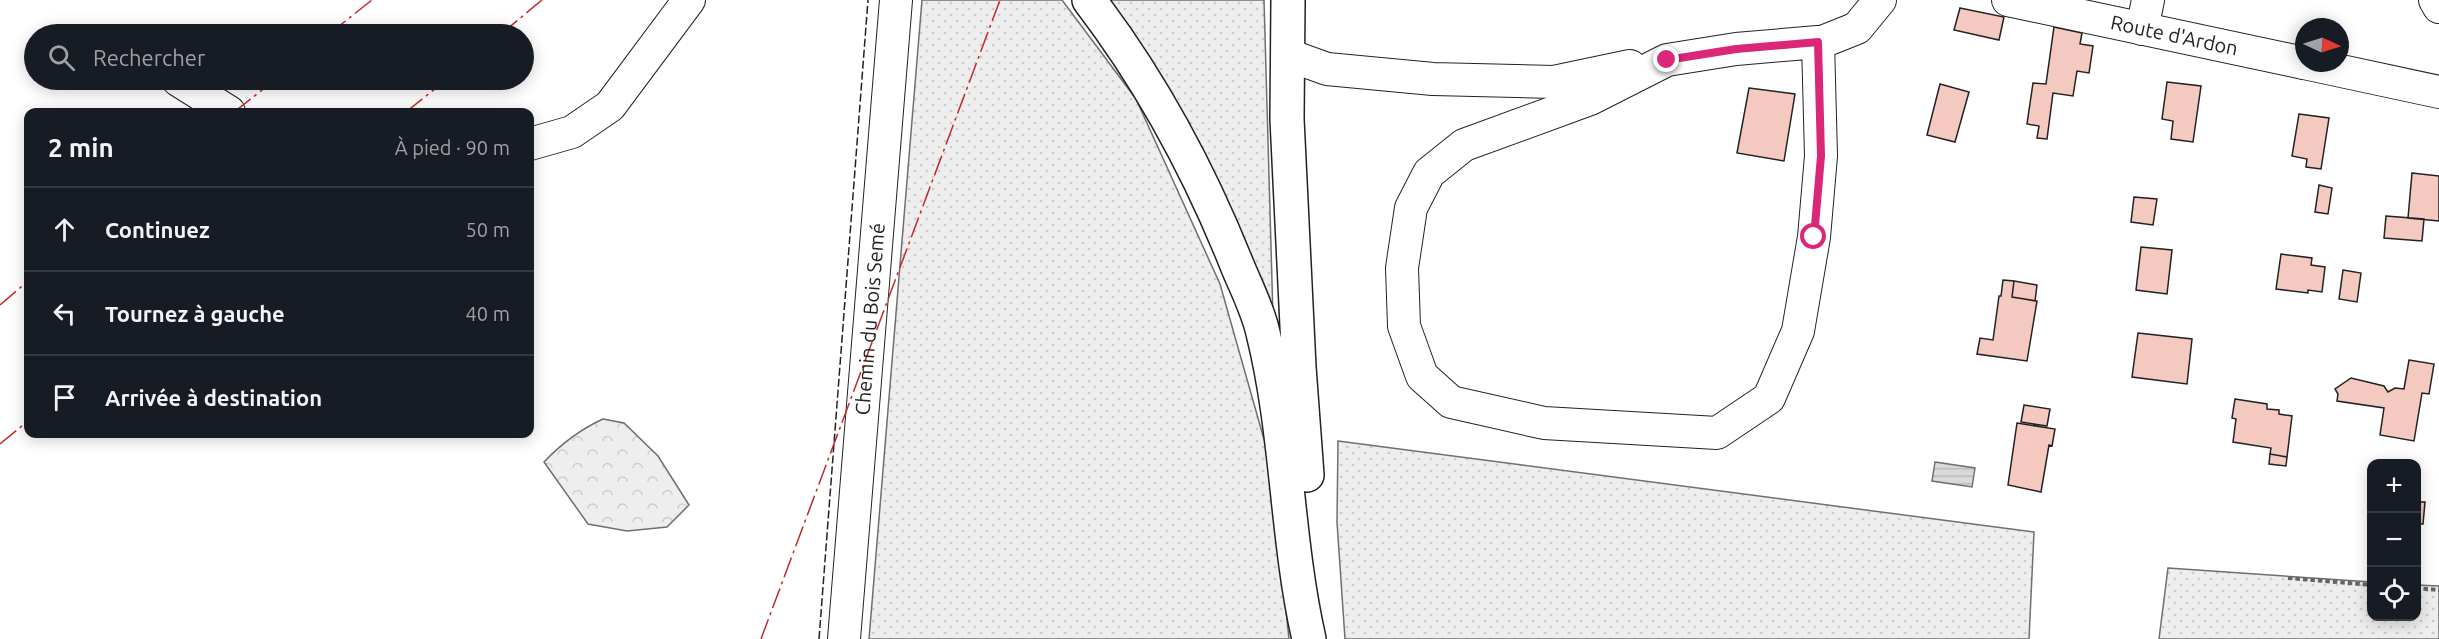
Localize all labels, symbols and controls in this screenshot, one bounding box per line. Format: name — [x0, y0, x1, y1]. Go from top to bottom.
street label: Route d'Ardon — [2109, 10, 2240, 60]
north arrow — [2295, 18, 2349, 72]
search box — [24, 24, 534, 90]
icon: search — [45, 41, 78, 74]
text: Rechercher — [93, 45, 205, 70]
route end — [1653, 46, 1679, 72]
text: 2 min — [48, 133, 114, 162]
text: À pied · 90 m — [395, 136, 510, 159]
icon: ahead — [48, 213, 81, 246]
text: Continuez — [105, 217, 210, 242]
text: 50 m — [466, 218, 510, 241]
street label: Chemin du Bois Semé — [850, 222, 889, 416]
route start — [1800, 223, 1826, 249]
icon: left — [48, 297, 81, 330]
text: Tournez à gauche — [105, 301, 285, 326]
text: 40 m — [466, 302, 510, 325]
icon: arrive — [48, 381, 81, 414]
text: Arrivée à destination — [105, 385, 322, 410]
map controls — [2367, 459, 2421, 621]
button: + — [2367, 459, 2421, 513]
button: − — [2367, 513, 2421, 567]
button: locate — [2367, 567, 2421, 621]

